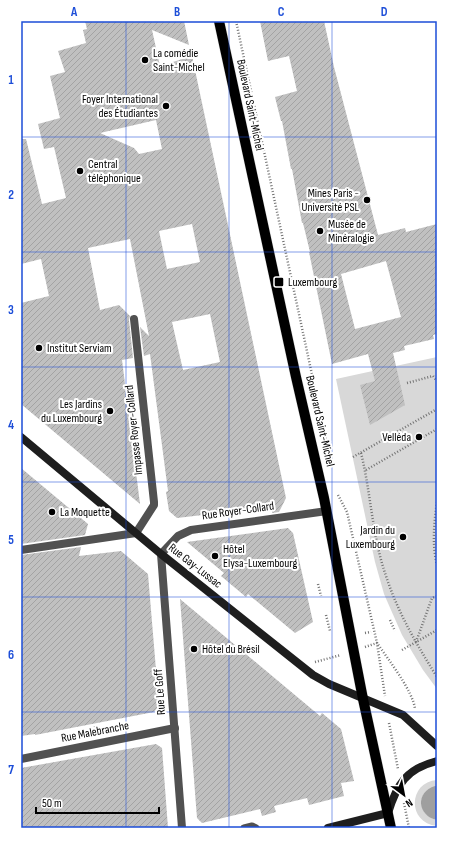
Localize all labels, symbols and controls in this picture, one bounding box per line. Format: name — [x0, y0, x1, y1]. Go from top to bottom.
text: A — [70, 4, 78, 20]
text: B — [174, 4, 180, 20]
text: C — [278, 4, 285, 20]
text: D — [381, 4, 388, 20]
place label: La comédie Saint-Michel — [153, 46, 205, 75]
marker: La comédie Saint-Michel — [140, 55, 150, 65]
street label: Boulevard Saint-Michel — [233, 58, 267, 152]
text: 1 — [8, 72, 14, 88]
place label: Foyer International des Étudiantes — [82, 92, 158, 121]
marker: Foyer International des Étudiantes — [161, 101, 171, 111]
place label: Central téléphonique — [88, 157, 141, 186]
marker: Central téléphonique — [75, 166, 85, 176]
place label: Mines Paris - Université PSL — [302, 186, 360, 215]
text: 2 — [8, 187, 14, 203]
marker: Mines Paris - Université PSL — [362, 195, 372, 205]
place label: Musée de Minéralogie — [328, 217, 374, 246]
marker: Musée de Minéralogie — [315, 226, 325, 236]
place label: Luxembourg — [288, 275, 337, 290]
marker: Luxembourg — [273, 276, 285, 288]
text: 3 — [8, 302, 14, 318]
place label: Institut Serviam — [47, 341, 112, 356]
marker: Institut Serviam — [34, 343, 44, 353]
street label: Boulevard Saint-Michel — [302, 374, 338, 468]
street label: Impasse Royer-Collard — [122, 384, 146, 476]
place label: Les Jardins du Luxembourg — [41, 397, 102, 426]
marker: Les Jardins du Luxembourg — [105, 406, 115, 416]
text: 4 — [8, 417, 14, 433]
place label: Velléda — [382, 430, 411, 445]
marker: Velléda — [414, 432, 424, 442]
street label: Rue Royer-Collard — [201, 499, 275, 523]
place label: La Moquette — [60, 505, 110, 520]
marker: La Moquette — [47, 507, 57, 517]
place label: Jardin du Luxembourg — [346, 523, 395, 552]
text: 5 — [8, 532, 14, 548]
marker: Jardin du Luxembourg — [398, 532, 408, 542]
street label: Rue Gay-Lussac — [165, 540, 225, 592]
place label: Hôtel Elysa-Luxembourg — [223, 542, 297, 571]
marker: Hôtel Elysa-Luxembourg — [210, 551, 220, 561]
place label: Hôtel du Brésil — [202, 642, 260, 657]
marker: Hôtel du Brésil — [189, 644, 199, 654]
text: 6 — [8, 647, 14, 663]
street label: Rue Le Goff — [151, 668, 169, 716]
street label: Rue Malebranche — [60, 718, 130, 746]
text: 7 — [8, 762, 14, 778]
north arrow — [384, 775, 424, 815]
scale bar — [36, 789, 159, 815]
text: 50 m — [42, 796, 62, 811]
text: N — [403, 796, 415, 810]

